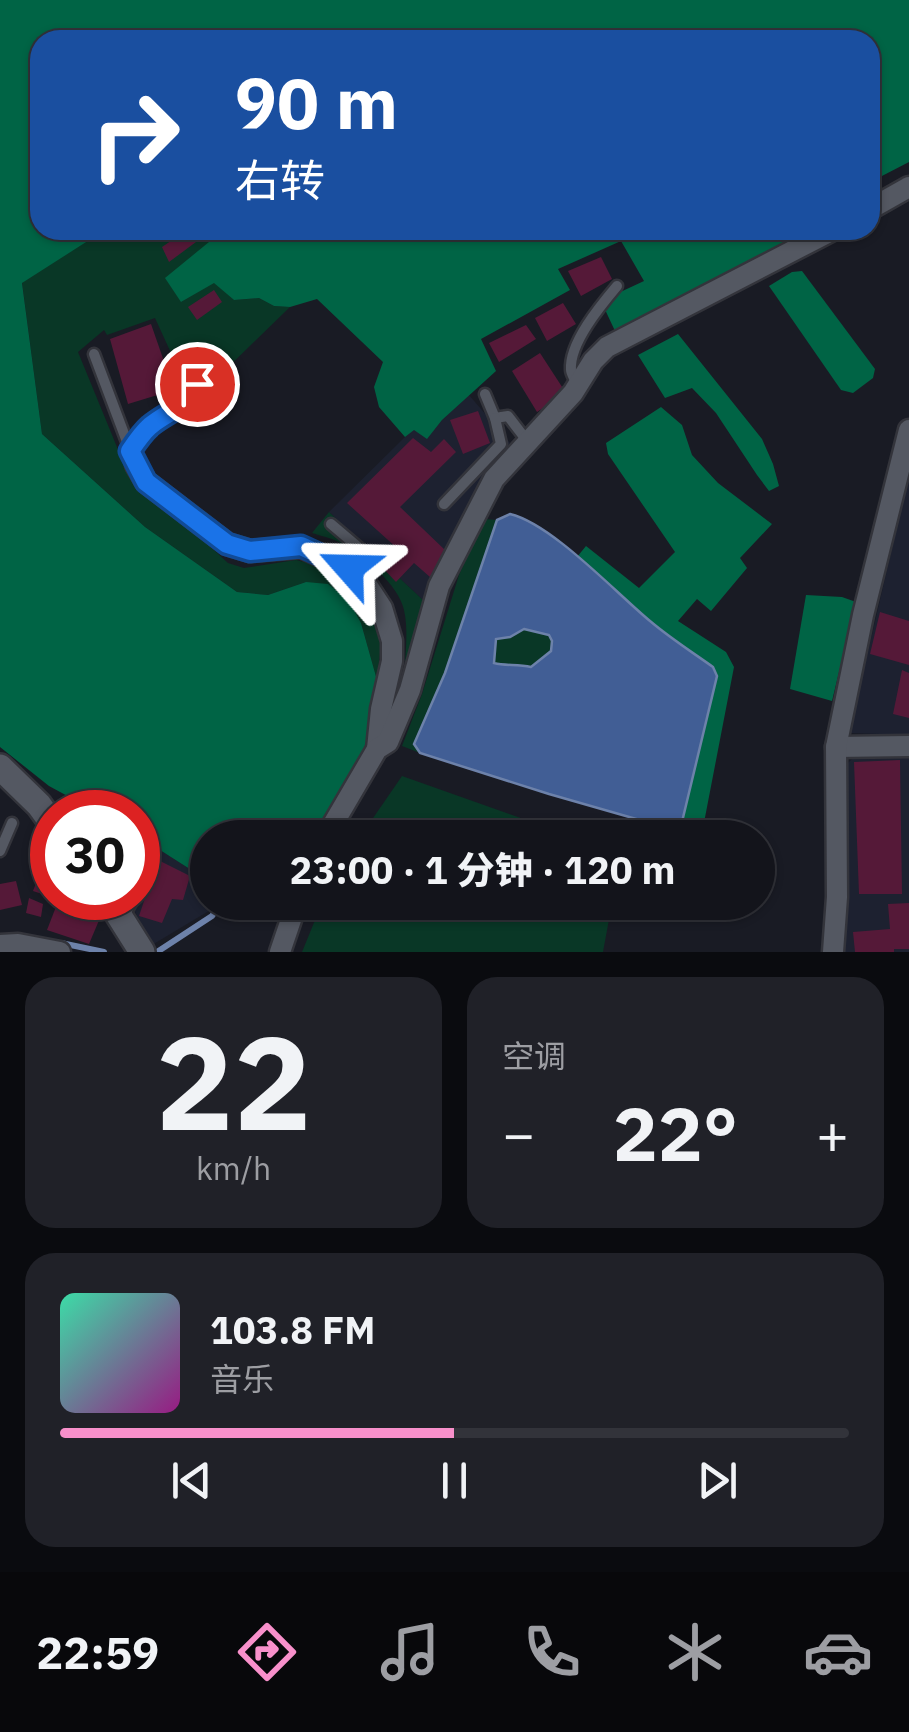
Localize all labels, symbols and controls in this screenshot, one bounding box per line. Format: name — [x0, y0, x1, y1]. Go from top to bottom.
text: 90 m — [235, 57, 398, 148]
icon: right — [70, 70, 200, 200]
text: 右转 — [235, 151, 325, 209]
pin — [155, 342, 240, 427]
icon: arrive — [170, 357, 225, 412]
position arrow — [297, 516, 401, 620]
speed limit sign: 30 — [30, 790, 160, 920]
text: 23:00 · 1 分钟 · 120 m — [290, 845, 675, 894]
text: 22 — [155, 997, 312, 1166]
text: 空调 — [502, 1035, 566, 1077]
text: 22° — [613, 1084, 738, 1182]
text: − — [502, 1098, 535, 1169]
text: + — [816, 1098, 849, 1169]
text: km/h — [196, 1147, 271, 1189]
text: 103.8 FM — [210, 1305, 375, 1354]
text: 音乐 — [210, 1358, 274, 1400]
icon: previous — [164, 1453, 219, 1508]
icon: pause — [427, 1453, 482, 1508]
icon: next — [690, 1453, 745, 1508]
icon: directions — [232, 1617, 302, 1687]
icon: music — [375, 1617, 445, 1687]
icon: phone — [517, 1617, 587, 1687]
icon: climate — [660, 1617, 730, 1687]
icon: car — [803, 1617, 873, 1687]
text: 22:59 — [36, 1623, 159, 1681]

